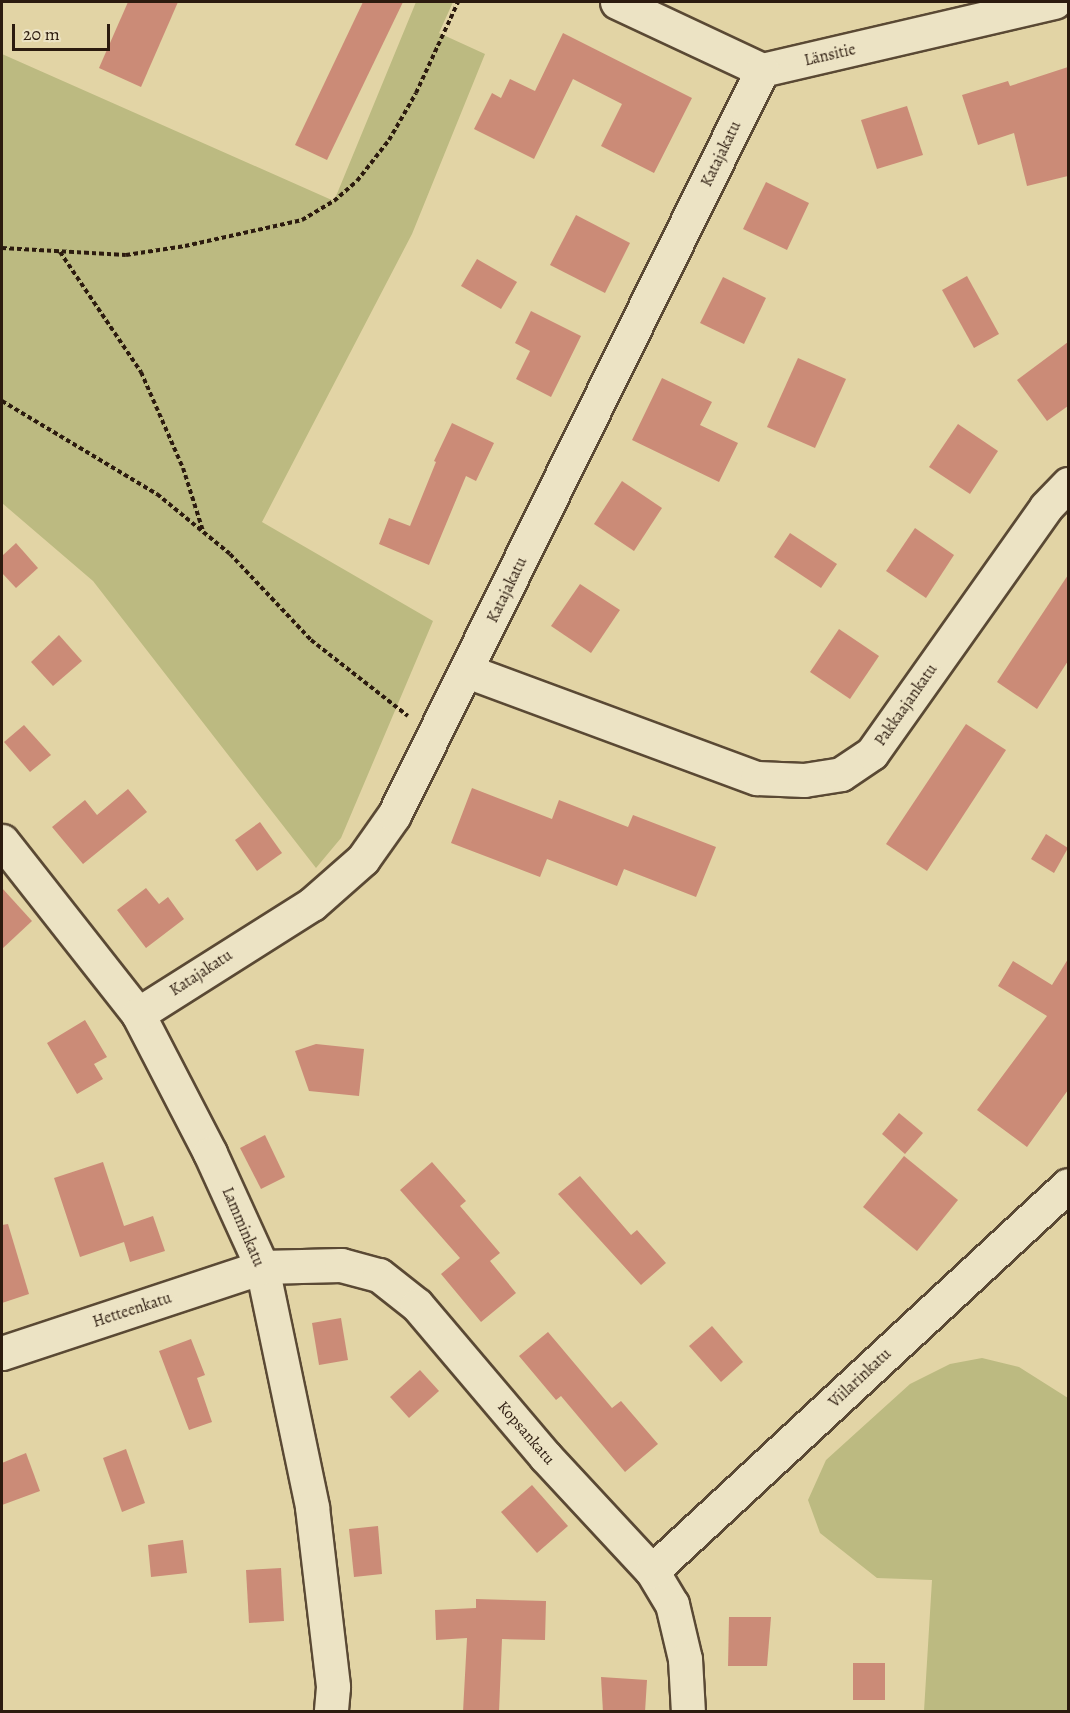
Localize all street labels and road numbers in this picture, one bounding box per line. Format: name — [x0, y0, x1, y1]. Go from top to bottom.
street label: Länsitie — [802, 40, 858, 70]
street label: Katajakatu — [697, 118, 745, 190]
street label: Katajakatu — [483, 554, 531, 626]
street label: Pakkaajankatu — [871, 660, 941, 750]
street label: Katajakatu — [166, 946, 236, 1000]
street label: Lamminkatu — [218, 1184, 268, 1270]
street label: Hetteenkatu — [90, 1288, 174, 1332]
street label: Viilarinkatu — [825, 1344, 895, 1412]
street label: Kopsankatu — [493, 1397, 559, 1469]

